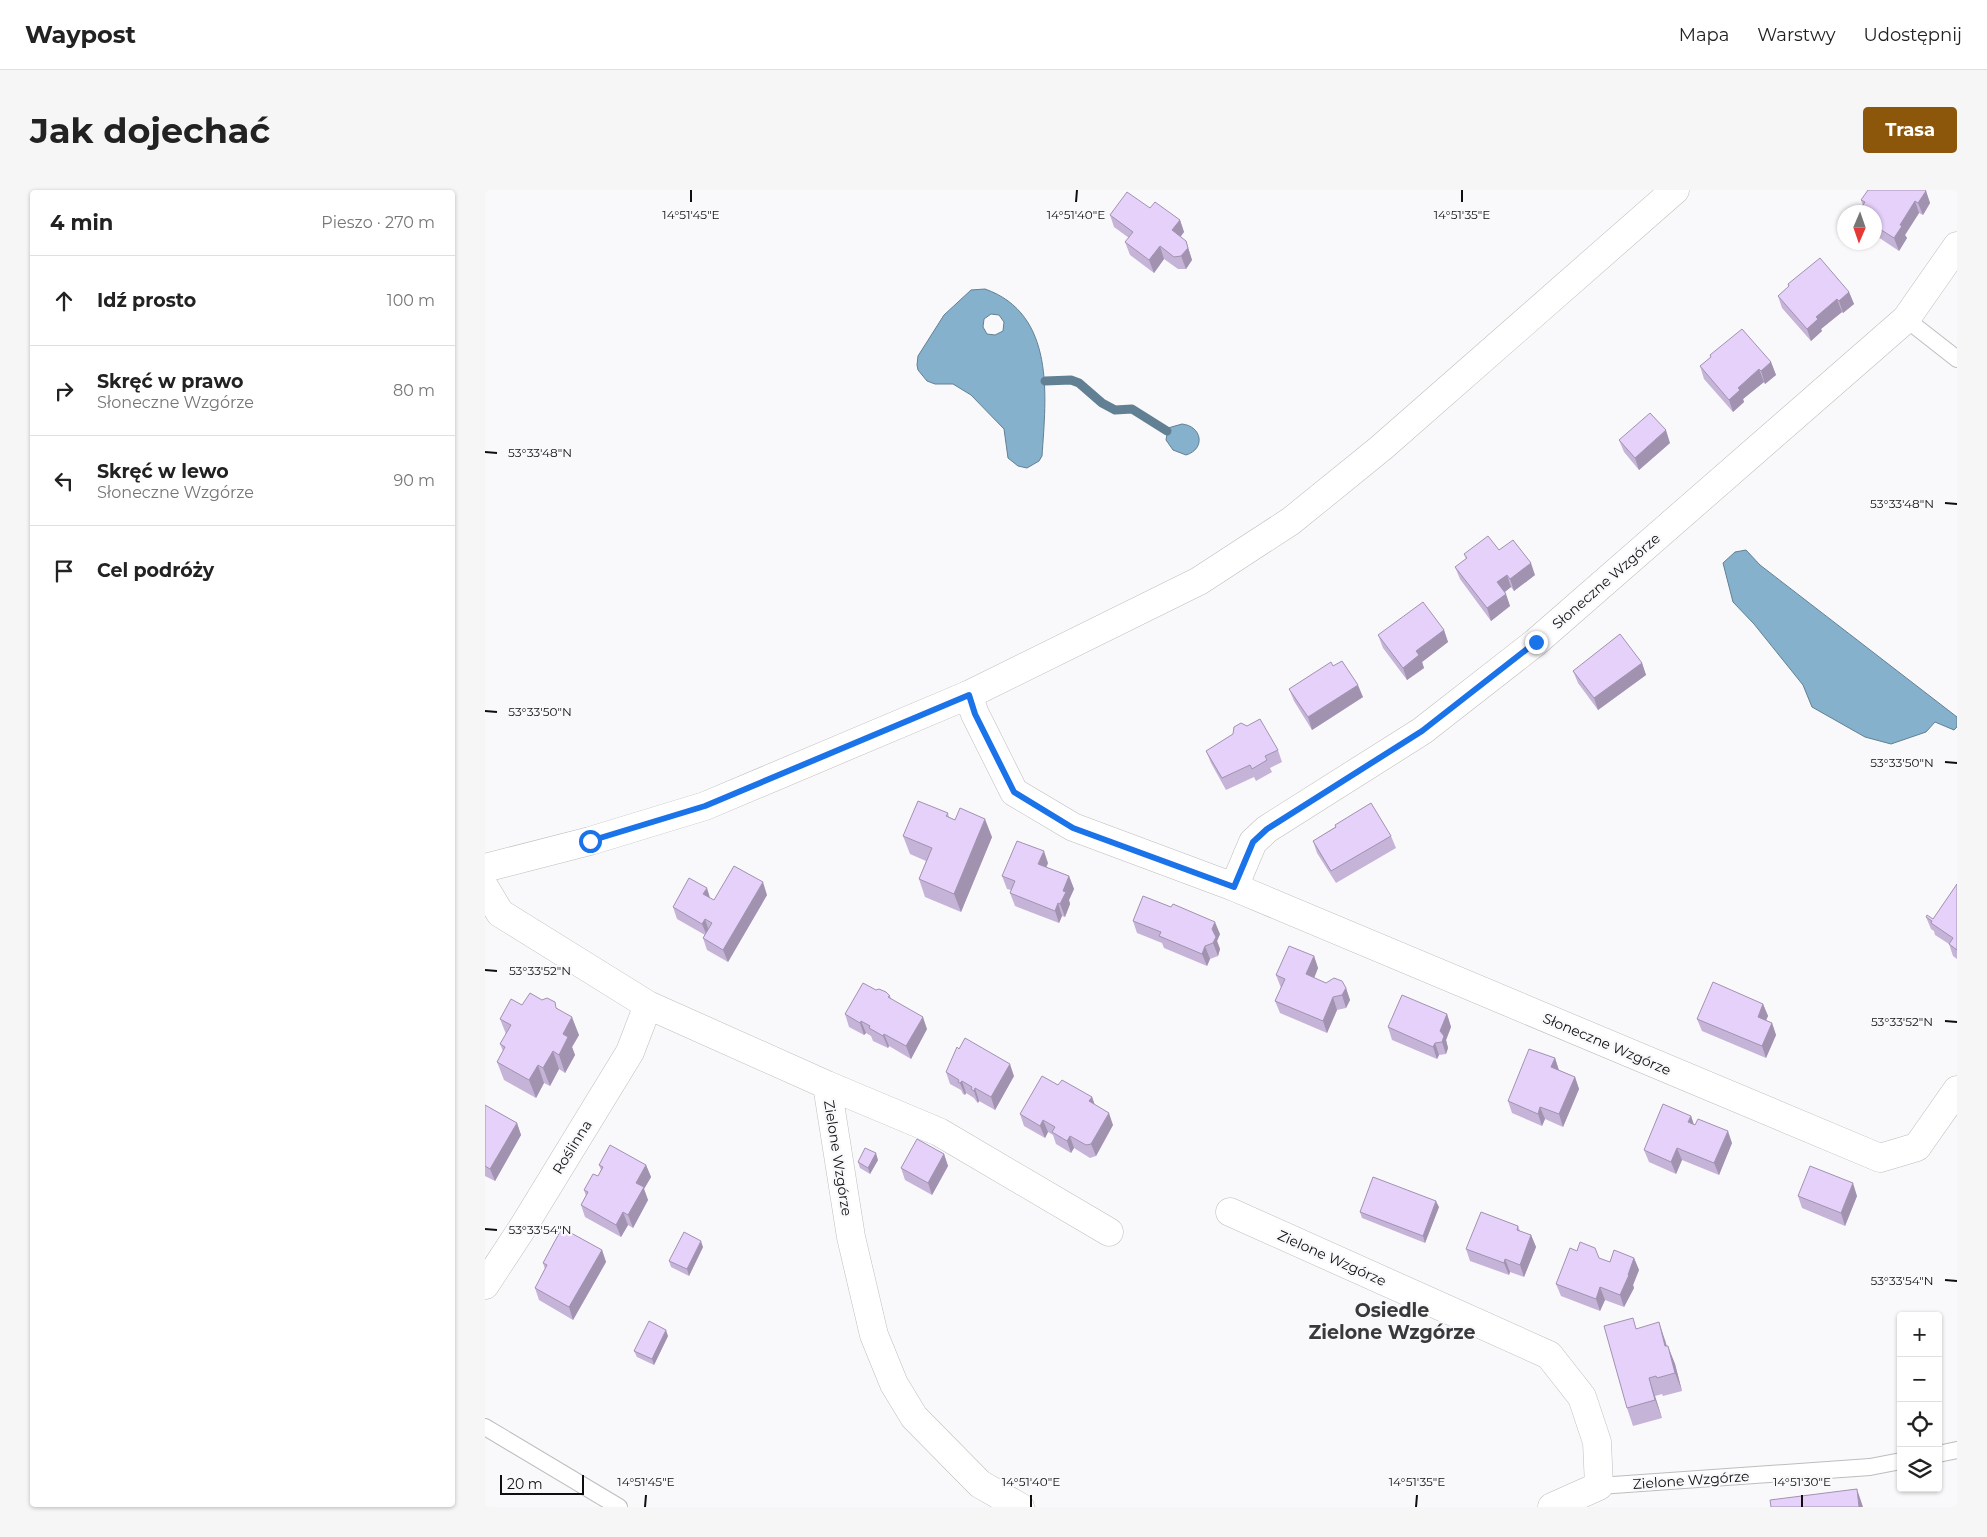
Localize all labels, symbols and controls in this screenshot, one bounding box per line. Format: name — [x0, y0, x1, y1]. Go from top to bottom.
text: Waypost — [25, 20, 136, 49]
text: Mapa — [1679, 24, 1729, 46]
text: Warstwy — [1757, 24, 1835, 46]
text: Udostępnij — [1863, 24, 1962, 46]
button: Trasa — [1863, 107, 1957, 153]
text: Jak dojechać — [30, 109, 270, 152]
north arrow — [1837, 205, 1882, 250]
text: 14°51'45"E — [662, 207, 720, 222]
text: 14°51'40"E — [1047, 207, 1105, 222]
text: 14°51'35"E — [1434, 207, 1490, 222]
text: 4 min — [50, 210, 113, 235]
text: Pieszo · 270 m — [321, 213, 435, 232]
icon: ahead — [50, 287, 78, 315]
text: Idź prosto — [97, 289, 196, 312]
text: 100 m — [387, 291, 435, 310]
text: Skręć w prawo — [97, 370, 243, 393]
icon: right — [50, 377, 78, 405]
text: 80 m — [393, 381, 435, 400]
text: Słoneczne Wzgórze — [97, 393, 254, 412]
text: 53°33'48"N — [508, 445, 572, 460]
text: Skręć w lewo — [97, 460, 229, 483]
icon: left — [50, 467, 78, 495]
text: 90 m — [393, 471, 435, 490]
text: Słoneczne Wzgórze — [97, 483, 254, 502]
text: 53°33'48"N — [1870, 496, 1934, 511]
street label: Słoneczne Wzgórze — [1548, 529, 1664, 633]
icon: arrive — [50, 557, 78, 585]
text: Cel podróży — [97, 559, 214, 582]
route end — [1525, 631, 1548, 654]
text: 53°33'50"N — [508, 704, 572, 719]
text: 53°33'50"N — [1870, 755, 1934, 770]
route start — [579, 830, 602, 853]
text: 53°33'52"N — [509, 963, 571, 978]
street label: Słoneczne Wzgórze — [1540, 1009, 1674, 1079]
text: 53°33'52"N — [1871, 1014, 1933, 1029]
street label: Zielone Wzgórze — [820, 1099, 856, 1217]
street label: Roślinna — [548, 1117, 596, 1177]
text: 53°33'54"N — [508, 1222, 572, 1237]
street label: Zielone Wzgórze — [1275, 1226, 1389, 1290]
text: 53°33'54"N — [1870, 1273, 1934, 1288]
district label: Osiedle Zielone Wzgórze — [1309, 1299, 1476, 1344]
map controls — [1897, 1312, 1942, 1492]
button: + — [1897, 1312, 1942, 1357]
button: − — [1897, 1357, 1942, 1402]
button: locate — [1897, 1402, 1942, 1447]
button: layers — [1897, 1447, 1942, 1492]
street label: Zielone Wzgórze — [1632, 1467, 1750, 1493]
scale bar — [500, 1472, 584, 1495]
text: 14°51'45"E — [617, 1474, 675, 1489]
text: 14°51'40"E — [1002, 1474, 1060, 1489]
text: 14°51'35"E — [1389, 1474, 1445, 1489]
text: 14°51'30"E — [1773, 1474, 1831, 1489]
text: 20 m — [507, 1475, 543, 1493]

